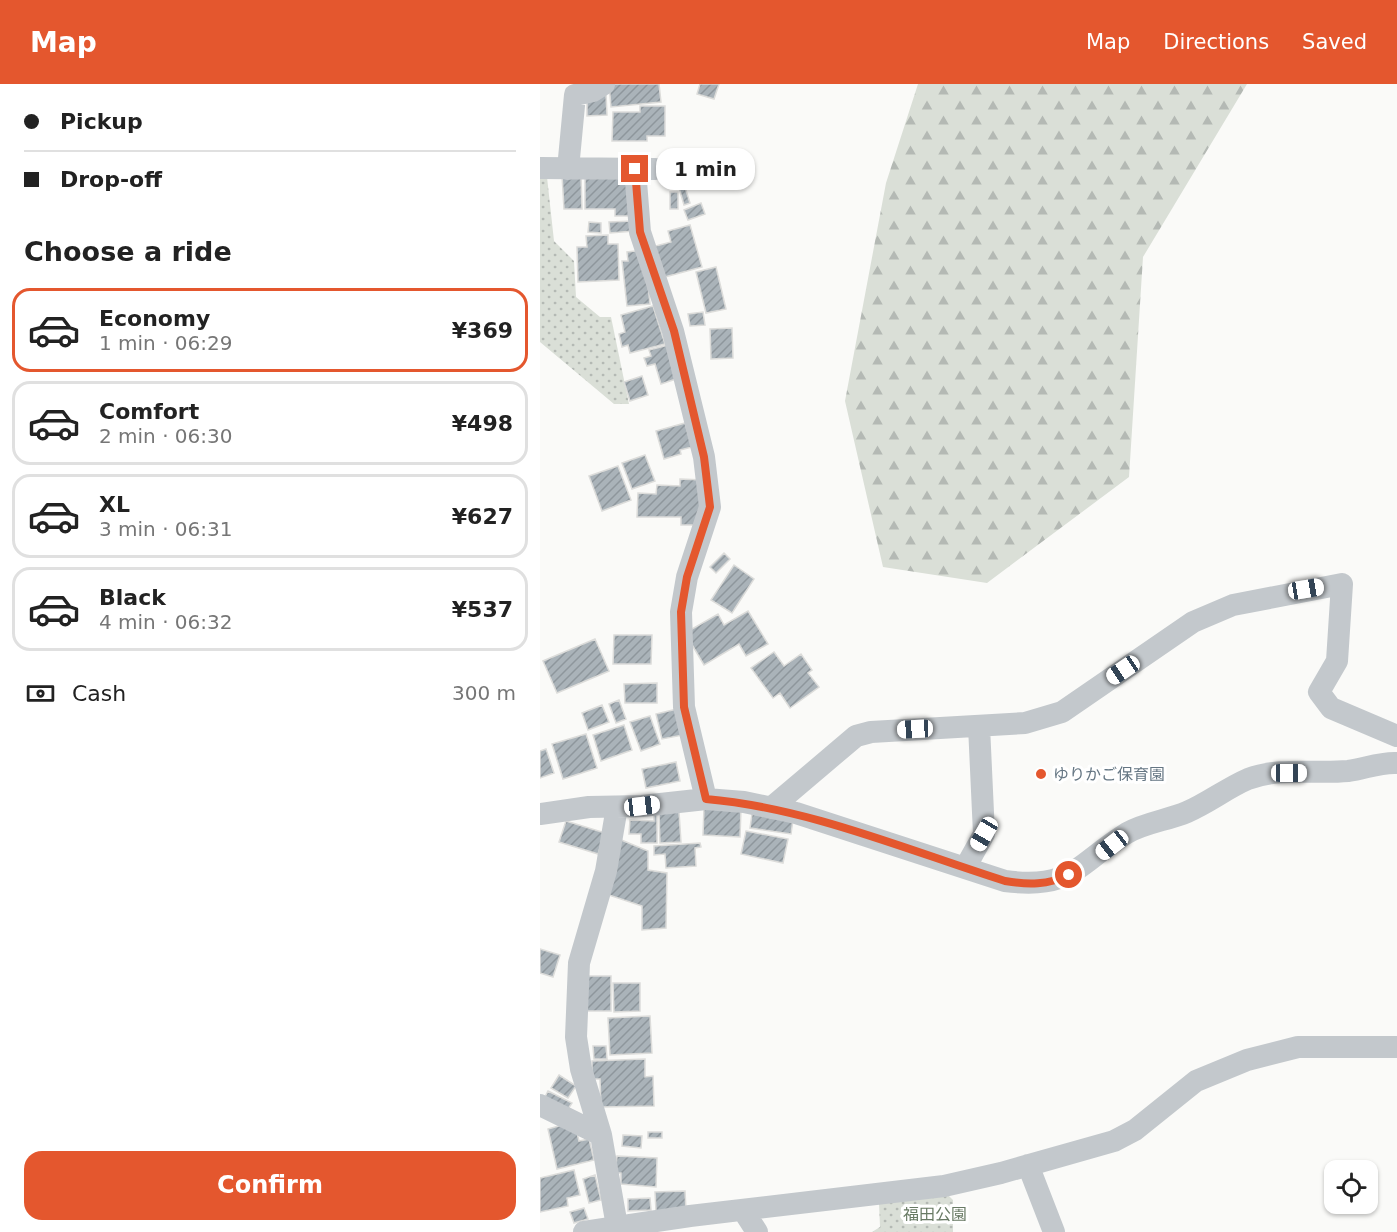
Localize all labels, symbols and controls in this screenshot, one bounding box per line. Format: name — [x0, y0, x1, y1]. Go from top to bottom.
text: Map — [30, 26, 97, 59]
text: Map — [1086, 30, 1130, 54]
text: Directions — [1163, 30, 1269, 54]
text: Saved — [1302, 30, 1367, 54]
text: Pickup — [60, 109, 143, 134]
callout: 1 min — [656, 148, 755, 190]
route end — [621, 155, 648, 182]
text: 1 min — [674, 157, 737, 181]
text: Drop-off — [60, 167, 162, 192]
text: Choose a ride — [24, 236, 232, 267]
icon: car — [27, 303, 81, 357]
text: Economy — [99, 306, 210, 331]
text: ¥369 — [452, 318, 513, 343]
text: 1 min · 06:29 — [99, 331, 233, 355]
icon: car — [27, 396, 81, 450]
text: Comfort — [99, 399, 199, 424]
text: ¥498 — [452, 411, 513, 436]
text: 2 min · 06:30 — [99, 424, 233, 448]
icon: car — [27, 489, 81, 543]
text: XL — [99, 492, 130, 517]
text: ¥627 — [452, 504, 513, 529]
text: 3 min · 06:31 — [99, 517, 233, 541]
car — [1287, 577, 1325, 601]
icon: car — [27, 582, 81, 636]
text: Black — [99, 585, 166, 610]
text: ¥537 — [452, 597, 513, 622]
text: 4 min · 06:32 — [99, 610, 233, 634]
car — [1103, 652, 1143, 688]
icon: cash — [24, 677, 57, 710]
text: Cash — [72, 681, 126, 706]
text: 300 m — [452, 681, 516, 705]
car — [897, 719, 933, 739]
car — [1271, 764, 1307, 782]
place label: ゆりかご保育園 — [1053, 765, 1165, 784]
marker: ゆりかご保育園 — [1034, 767, 1048, 781]
car — [623, 795, 661, 817]
car — [967, 814, 1001, 854]
car — [1092, 827, 1132, 863]
route start — [1055, 861, 1082, 888]
button: Confirm — [24, 1151, 516, 1220]
map controls — [1324, 1160, 1378, 1214]
button: locate — [1324, 1160, 1378, 1214]
park label: 福田公園 — [903, 1205, 967, 1224]

